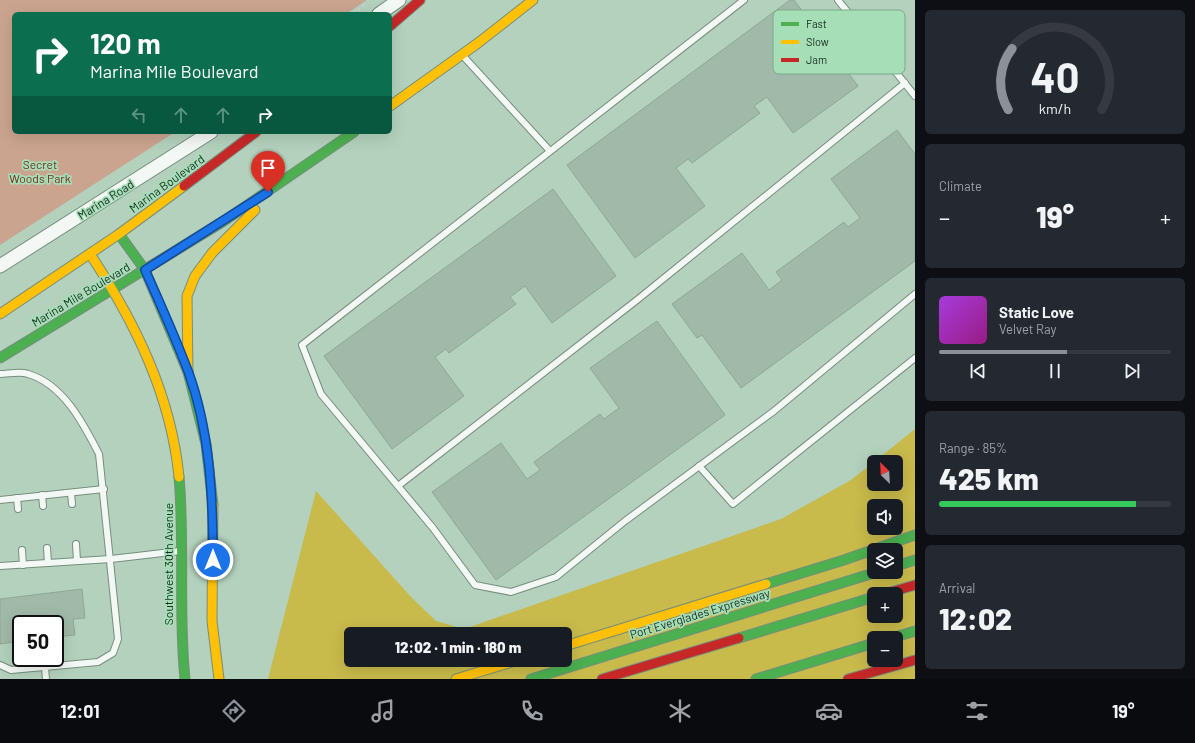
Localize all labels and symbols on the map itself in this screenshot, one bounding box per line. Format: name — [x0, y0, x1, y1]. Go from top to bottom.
legend — [773, 10, 905, 74]
text: Fast — [806, 17, 827, 30]
text: Slow — [806, 35, 829, 48]
text: Jam — [806, 53, 827, 66]
street label: Marina Boulevard — [126, 151, 207, 215]
pin — [251, 151, 285, 192]
park label: Secret Woods Park — [9, 157, 71, 185]
street label: Marina Road — [75, 176, 136, 222]
street label: Marina Mile Boulevard — [29, 259, 132, 329]
north arrow — [867, 455, 903, 491]
street label: Southwest 30th Avenue — [161, 503, 175, 625]
position arrow — [192, 539, 234, 581]
street label: Port Everglades Expressway — [628, 585, 772, 641]
speed limit sign: 50 — [12, 615, 64, 667]

